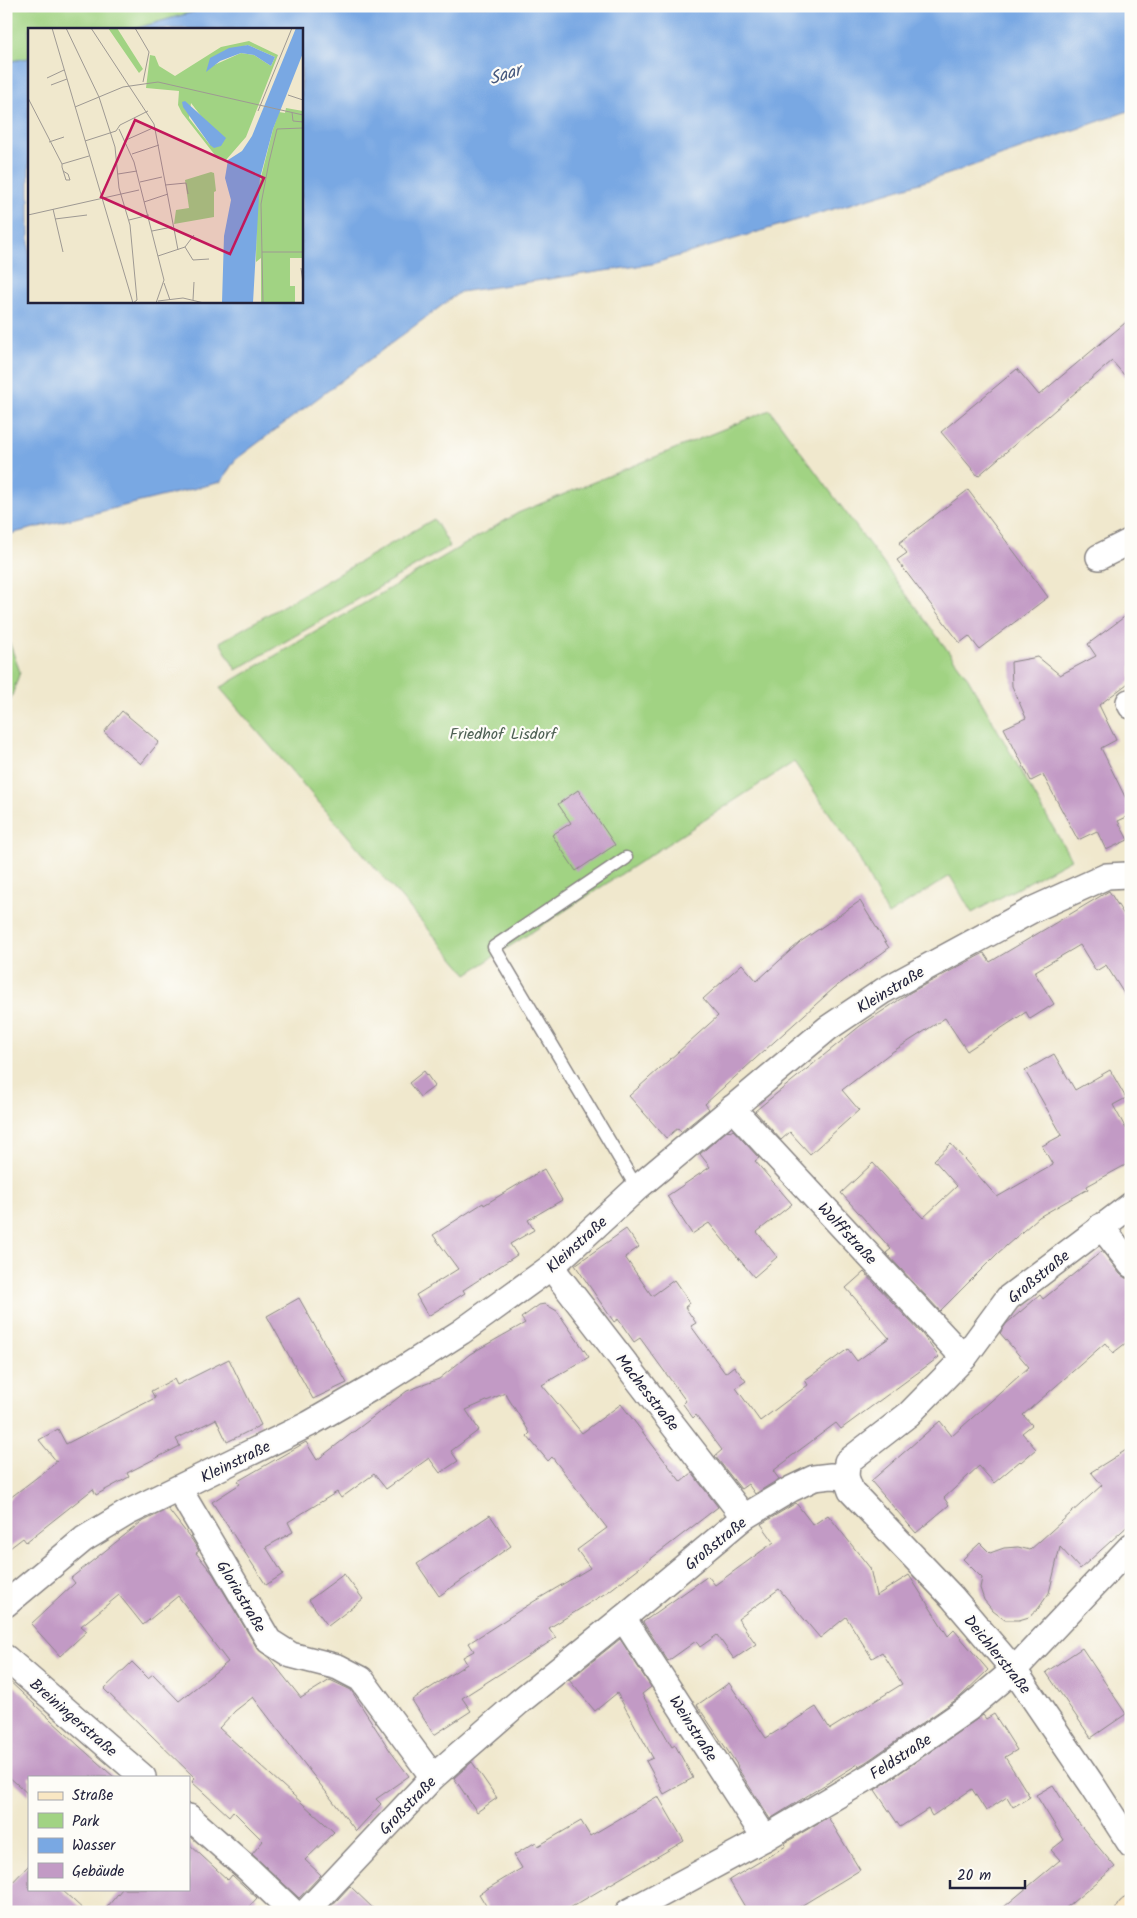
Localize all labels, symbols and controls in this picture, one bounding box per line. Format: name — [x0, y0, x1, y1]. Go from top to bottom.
inset map — [28, 28, 302, 302]
water label: Saar — [486, 55, 529, 94]
park label: Friedhof Lisdorf — [450, 722, 558, 747]
street label: Kleinstraße — [852, 960, 929, 1020]
street label: Wolffstraße — [811, 1197, 883, 1271]
street label: Kleinstraße — [541, 1211, 613, 1280]
street label: Großstraße — [1002, 1244, 1076, 1310]
street label: Machesstraße — [609, 1349, 685, 1437]
street label: Kleinstraße — [196, 1435, 275, 1490]
street label: Großstraße — [679, 1511, 753, 1577]
street label: Gloriastraße — [209, 1556, 272, 1637]
street label: Deichlerstraße — [957, 1610, 1037, 1700]
street label: Breiningerstraße — [23, 1673, 123, 1764]
street label: Weinstraße — [662, 1691, 723, 1767]
street label: Feldstraße — [865, 1728, 937, 1787]
street label: Großstraße — [373, 1771, 443, 1841]
legend — [28, 1776, 190, 1890]
text: Straße — [72, 1784, 114, 1808]
text: Park — [72, 1810, 100, 1834]
text: Wasser — [72, 1834, 116, 1858]
scale bar — [950, 1858, 1024, 1890]
text: Gebäude — [72, 1860, 125, 1884]
text: 20 m — [957, 1864, 991, 1888]

